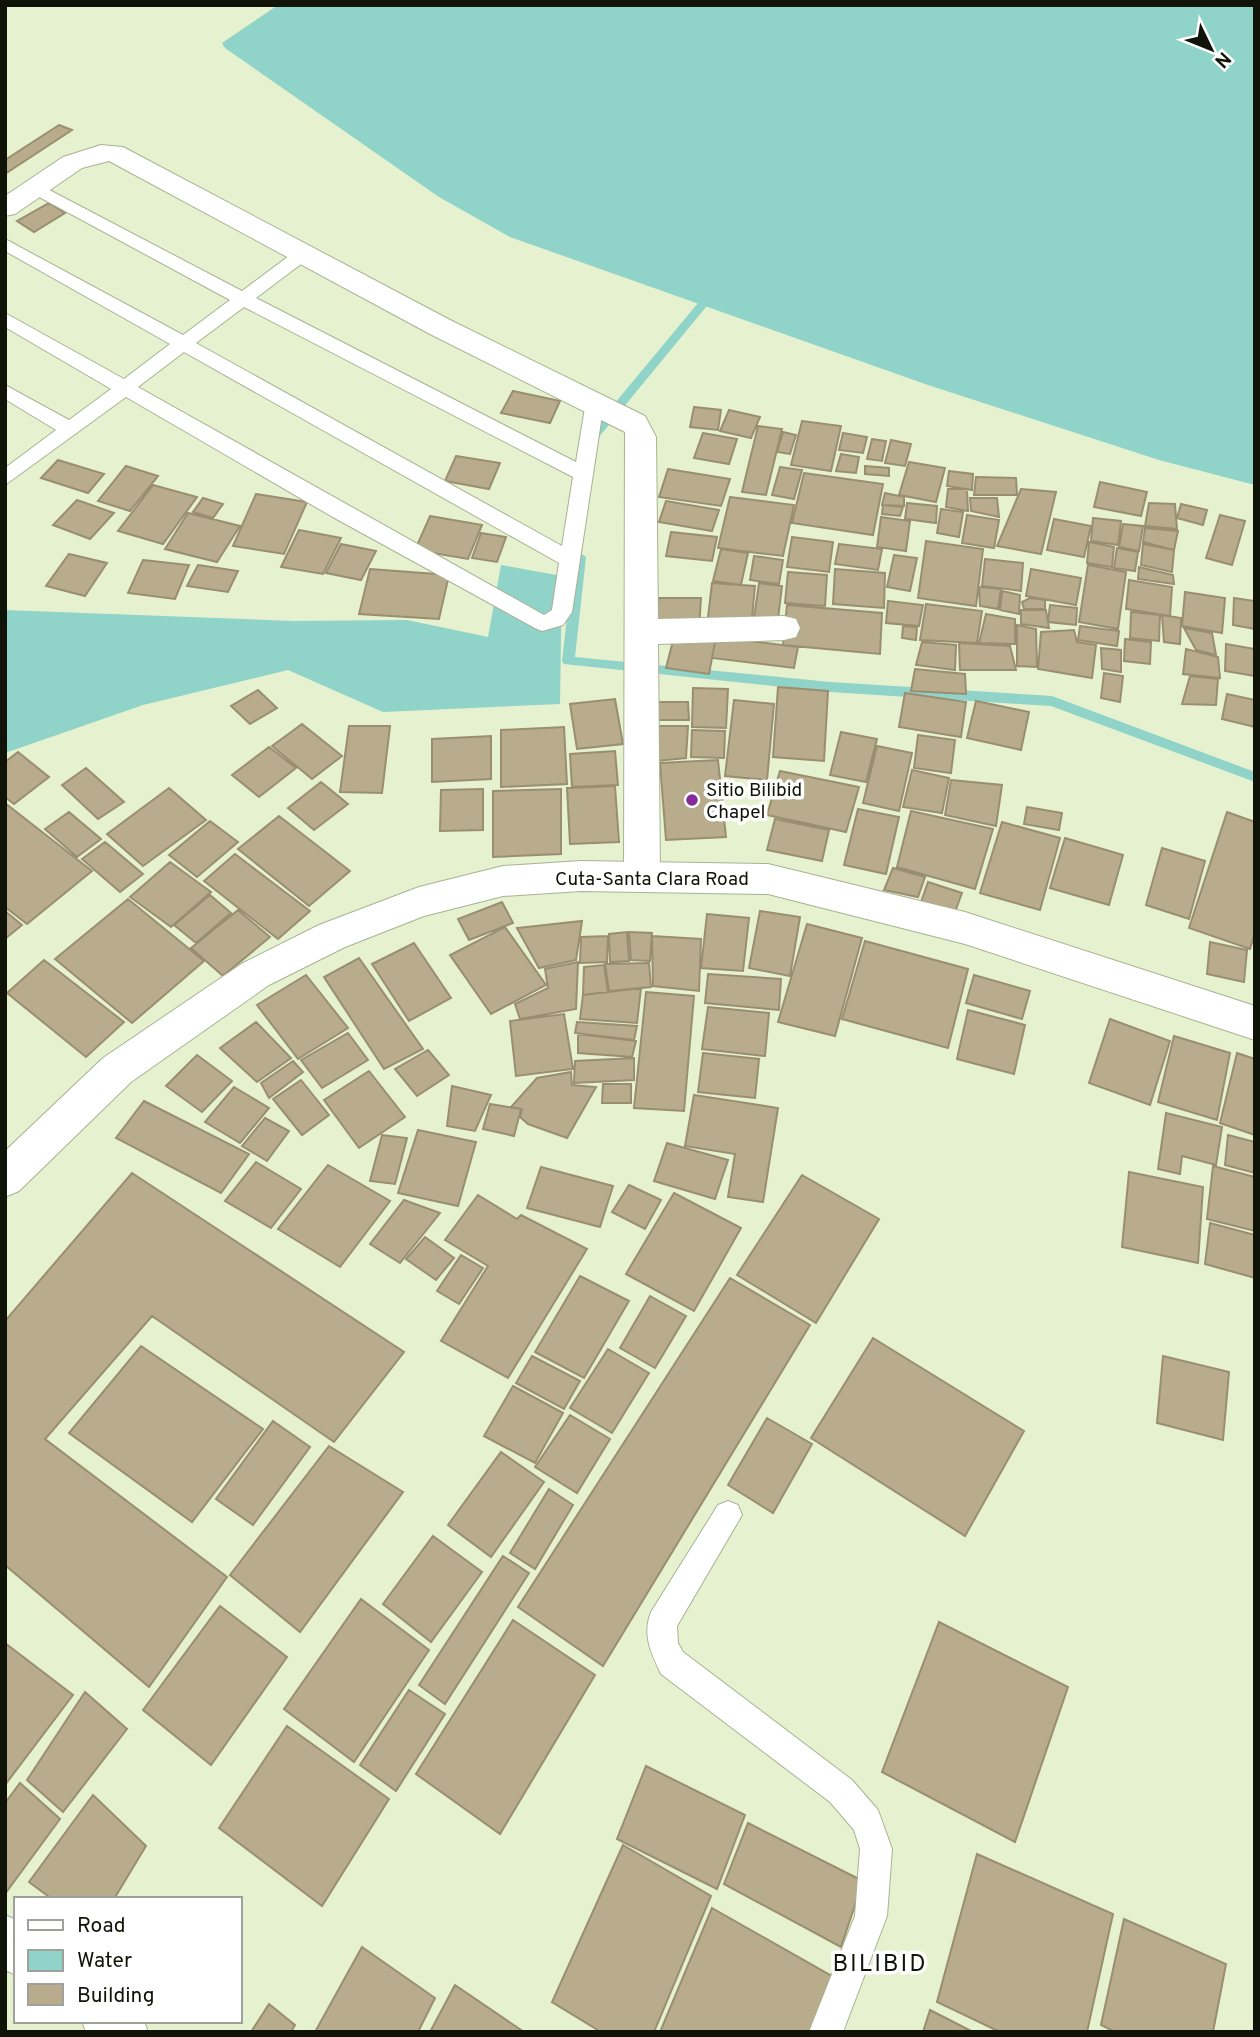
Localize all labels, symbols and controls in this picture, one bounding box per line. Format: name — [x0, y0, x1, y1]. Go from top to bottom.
north arrow — [1176, 14, 1246, 84]
text: N — [1209, 46, 1235, 72]
place label: Sitio Bilibid Chapel — [706, 779, 802, 825]
marker: Sitio Bilibid Chapel — [684, 792, 700, 808]
street label: Cuta-Santa Clara Road — [555, 868, 749, 892]
legend — [14, 1897, 242, 2023]
text: Road — [77, 1913, 126, 1940]
text: Water — [77, 1948, 132, 1975]
district label: BILIBID — [832, 1950, 928, 1980]
text: Building — [77, 1983, 155, 2010]

